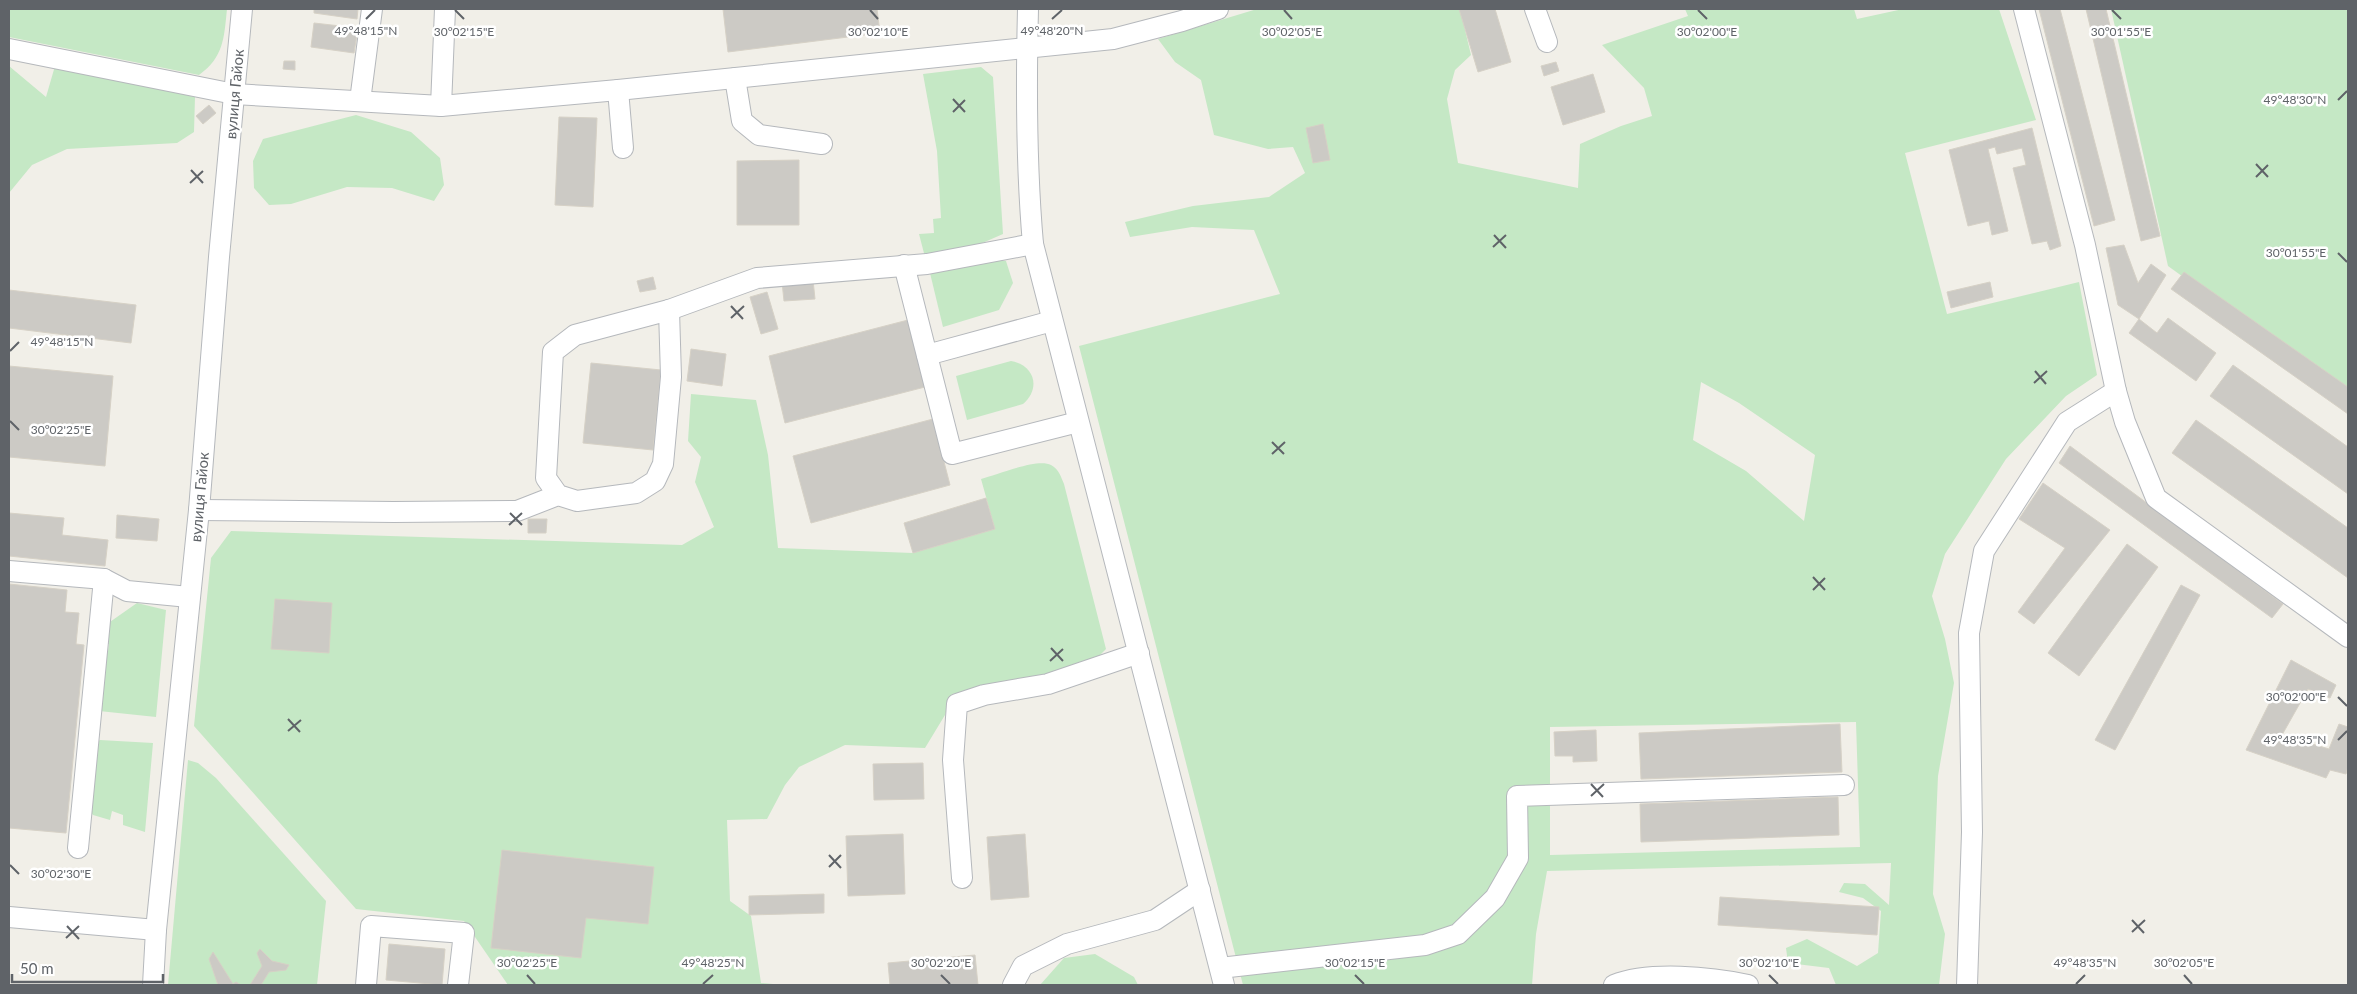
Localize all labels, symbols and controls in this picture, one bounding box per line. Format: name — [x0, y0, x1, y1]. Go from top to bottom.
text: 49°48'15"N — [335, 23, 397, 38]
text: 49°48'20"N — [1021, 23, 1083, 38]
text: 30°02'15"E — [434, 24, 494, 39]
text: 30°02'10"E — [848, 24, 908, 39]
text: 30°02'05"E — [1262, 24, 1322, 39]
text: 30°02'00"E — [1677, 24, 1737, 39]
text: 30°01'55"E — [2091, 24, 2151, 39]
street label: вулиця Гайок — [221, 48, 247, 140]
text: 49°48'30"N — [2264, 92, 2326, 107]
text: 30°01'55"E — [2266, 245, 2326, 260]
text: 49°48'15"N — [31, 334, 93, 349]
text: 30°02'25"E — [31, 422, 91, 437]
street label: вулиця Гайок — [186, 451, 212, 543]
text: 30°02'00"E — [2266, 689, 2326, 704]
text: 49°48'35"N — [2264, 732, 2326, 747]
text: 30°02'30"E — [31, 866, 91, 881]
scale bar — [12, 952, 164, 984]
text: 30°02'25"E — [497, 955, 557, 970]
text: 49°48'25"N — [682, 955, 744, 970]
text: 30°02'20"E — [911, 955, 971, 970]
text: 30°02'15"E — [1325, 955, 1385, 970]
text: 30°02'10"E — [1739, 955, 1799, 970]
text: 49°48'35"N — [2054, 955, 2116, 970]
text: 30°02'05"E — [2154, 955, 2214, 970]
text: 50 m — [20, 959, 54, 977]

